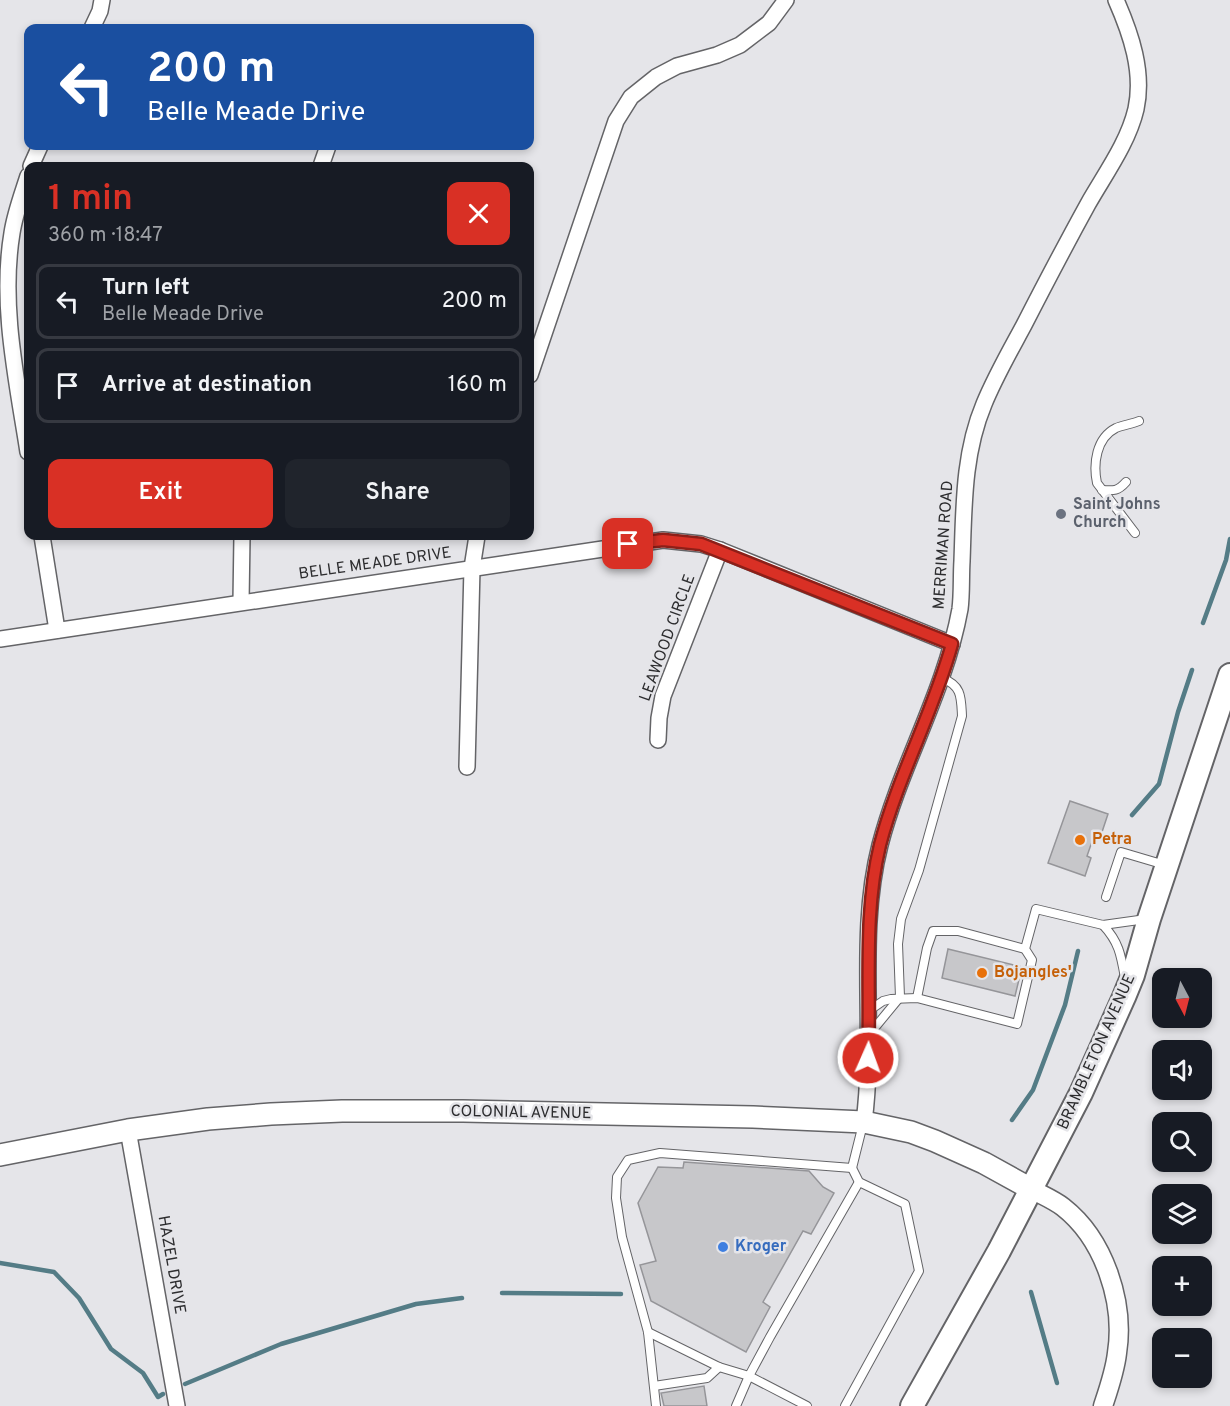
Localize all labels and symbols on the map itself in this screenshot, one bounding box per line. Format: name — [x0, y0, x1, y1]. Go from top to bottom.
street label: MERRIMAN ROAD — [930, 480, 958, 610]
place label: Saint Johns Church — [1073, 495, 1161, 533]
marker: Saint Johns Church — [1054, 507, 1068, 521]
pin — [602, 518, 653, 569]
street label: BELLE MEADE DRIVE — [297, 543, 453, 585]
street label: LEAWOOD CIRCLE — [636, 572, 700, 704]
place label: Petra — [1092, 830, 1132, 850]
marker: Petra — [1073, 833, 1087, 847]
place label: Bojangles' — [994, 963, 1072, 983]
marker: Bojangles' — [975, 966, 989, 980]
north arrow — [1152, 968, 1212, 1028]
street label: BRAMBLETON AVENUE — [1054, 971, 1140, 1133]
position arrow — [836, 1026, 900, 1090]
street label: COLONIAL AVENUE — [450, 1102, 592, 1124]
street label: HAZEL DRIVE — [152, 1214, 190, 1316]
place label: Kroger — [735, 1237, 787, 1257]
marker: Kroger — [716, 1240, 730, 1254]

